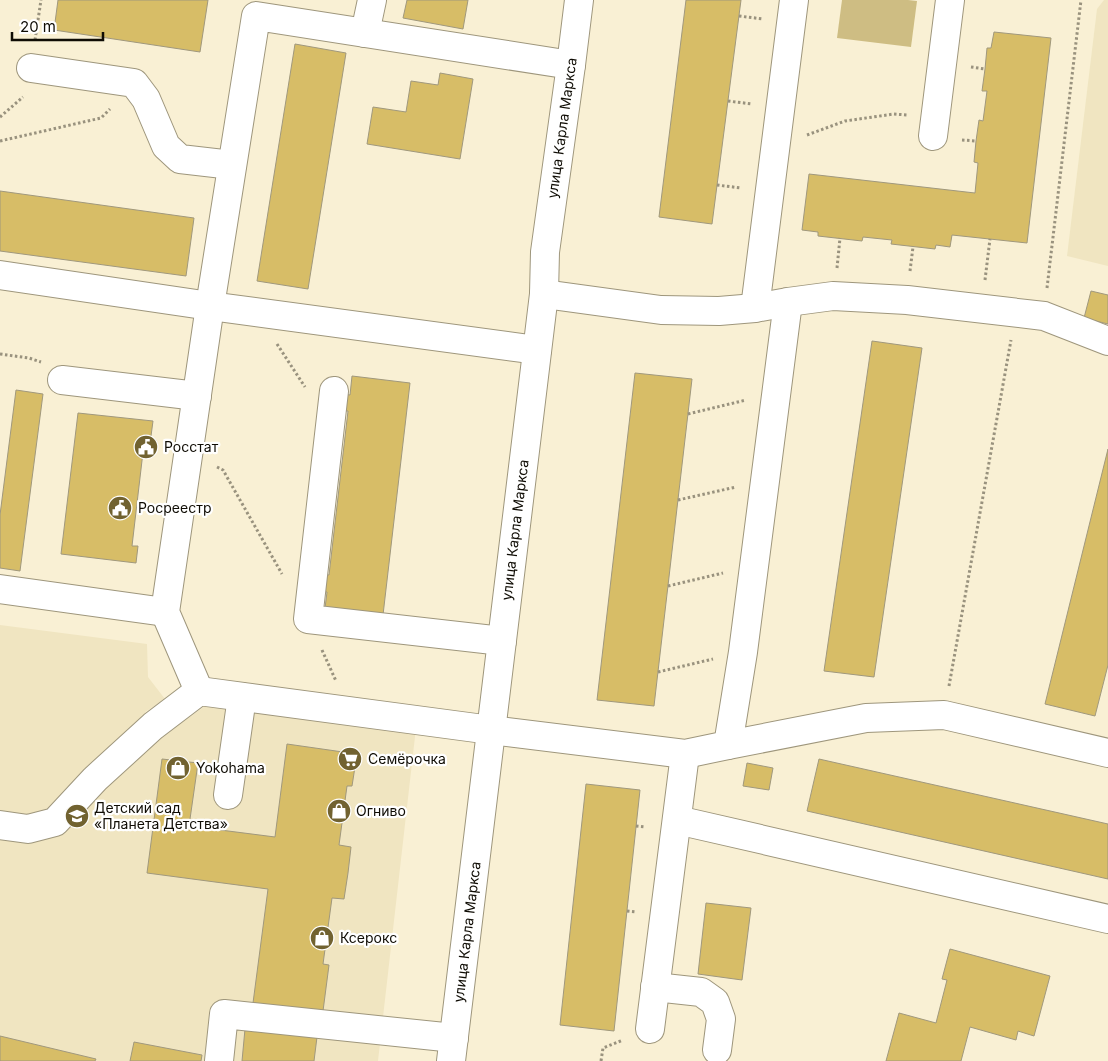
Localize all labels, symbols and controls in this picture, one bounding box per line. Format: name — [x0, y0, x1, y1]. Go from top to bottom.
scale bar — [12, 10, 104, 42]
text: 20 m — [20, 17, 56, 36]
street label: улица Карла Маркса — [543, 57, 580, 199]
public building icon: Росстат — [133, 434, 159, 460]
place label: Росстат — [164, 438, 219, 455]
street label: улица Карла Маркса — [497, 459, 532, 601]
public building icon: Росреестр — [107, 495, 133, 521]
place label: Росреестр — [138, 499, 211, 516]
supermarket icon: Семёрочка — [337, 746, 363, 772]
place label: Семёрочка — [368, 750, 446, 767]
shop icon: Yokohama — [165, 755, 191, 781]
place label: Yokohama — [196, 759, 265, 776]
shop icon: Огниво — [326, 798, 352, 824]
place label: Детский сад «Планета Детства» — [94, 799, 228, 832]
place label: Огниво — [356, 802, 406, 819]
school or university icon: Детский сад «Планета Детства» — [64, 803, 90, 829]
street label: улица Карла Маркса — [449, 861, 484, 1003]
shop icon: Ксерокс — [309, 925, 335, 951]
place label: Ксерокс — [340, 929, 397, 946]

